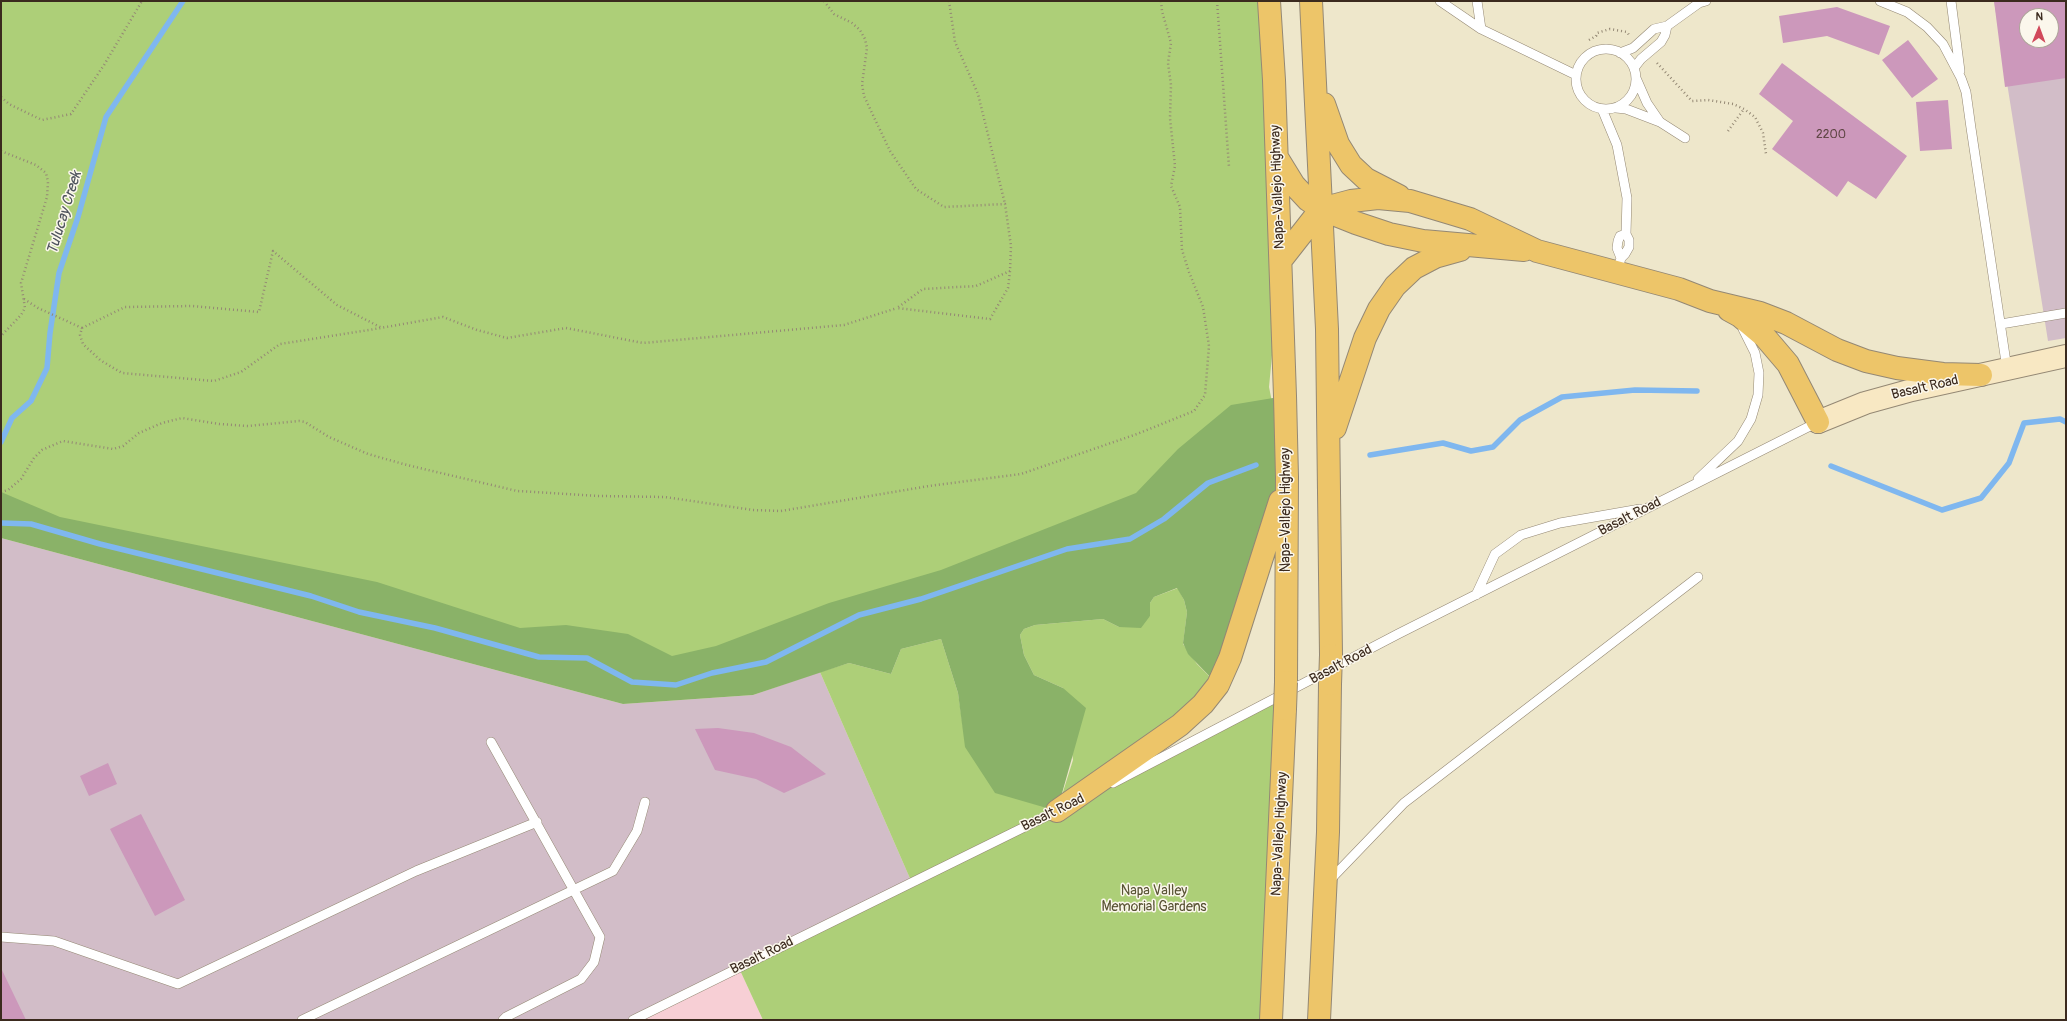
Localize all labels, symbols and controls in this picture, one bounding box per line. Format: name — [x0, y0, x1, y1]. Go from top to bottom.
north arrow — [2019, 8, 2059, 48]
text: N — [2035, 10, 2043, 23]
street label: Napa-Vallejo Highway — [1267, 125, 1289, 249]
house number: 2200 — [1816, 128, 1846, 142]
water label: Tulucay Creek — [44, 169, 86, 257]
street label: Basalt Road — [1890, 372, 1960, 404]
street label: Napa-Vallejo Highway — [1278, 448, 1294, 572]
street label: Basalt Road — [1596, 494, 1664, 540]
street label: Basalt Road — [1307, 642, 1375, 688]
street label: Napa-Vallejo Highway — [1268, 771, 1292, 897]
street label: Basalt Road — [1019, 790, 1087, 836]
park label: Napa Valley Memorial Gardens — [1101, 883, 1207, 916]
street label: Basalt Road — [728, 933, 796, 979]

